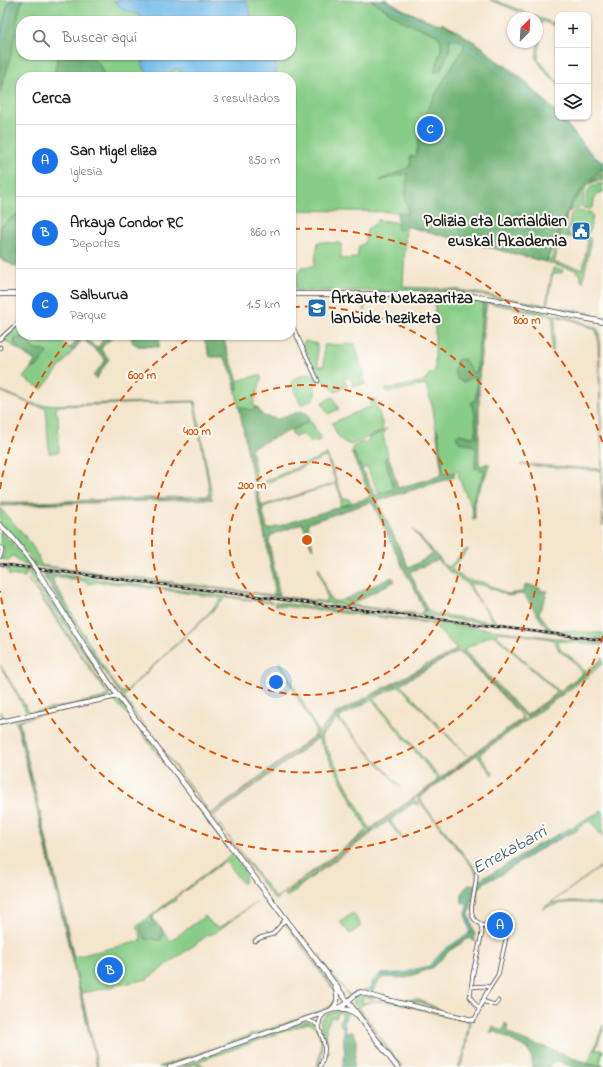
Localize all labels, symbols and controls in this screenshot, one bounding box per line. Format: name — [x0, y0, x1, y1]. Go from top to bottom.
north arrow — [507, 12, 543, 48]
map controls — [555, 12, 591, 120]
button: + — [555, 12, 591, 48]
search box — [16, 16, 296, 60]
icon: search — [30, 27, 52, 49]
text: Buscar aquí — [62, 27, 137, 49]
button: − — [555, 48, 591, 84]
button: layers — [555, 84, 591, 120]
text: Cerca — [32, 86, 71, 111]
text: 3 resultados — [213, 89, 280, 108]
pin: C — [417, 114, 443, 144]
text: San Migel eliza — [70, 140, 157, 162]
text: A — [41, 151, 49, 170]
text: 850 m — [249, 151, 280, 170]
text: Iglesia — [70, 162, 102, 181]
place label: Polizia eta Larrialdien euskal Akademia — [424, 209, 568, 254]
text: Arkaya Condor RC — [70, 212, 184, 234]
public building icon: Polizia eta Larrialdien euskal Akademia — [570, 220, 592, 242]
text: B — [41, 223, 49, 242]
text: 860 m — [250, 223, 280, 242]
text: Deportes — [70, 234, 120, 253]
text: Salburua — [70, 284, 128, 306]
place label: Arkaute Nekazaritza lanbide heziketa — [331, 286, 473, 331]
text: C — [41, 295, 49, 314]
text: 1.5 km — [247, 295, 280, 314]
school or university icon: Arkaute Nekazaritza lanbide heziketa — [306, 297, 328, 319]
text: Parque — [70, 306, 106, 325]
text: 800 m — [512, 312, 541, 330]
text: 600 m — [127, 367, 157, 385]
text: 400 m — [182, 423, 211, 441]
text: 200 m — [237, 477, 267, 495]
centre of rings — [300, 533, 314, 547]
your location — [266, 672, 286, 692]
water label: Errekabarri — [468, 819, 553, 882]
pin: A — [487, 910, 513, 940]
pin: B — [97, 955, 123, 985]

